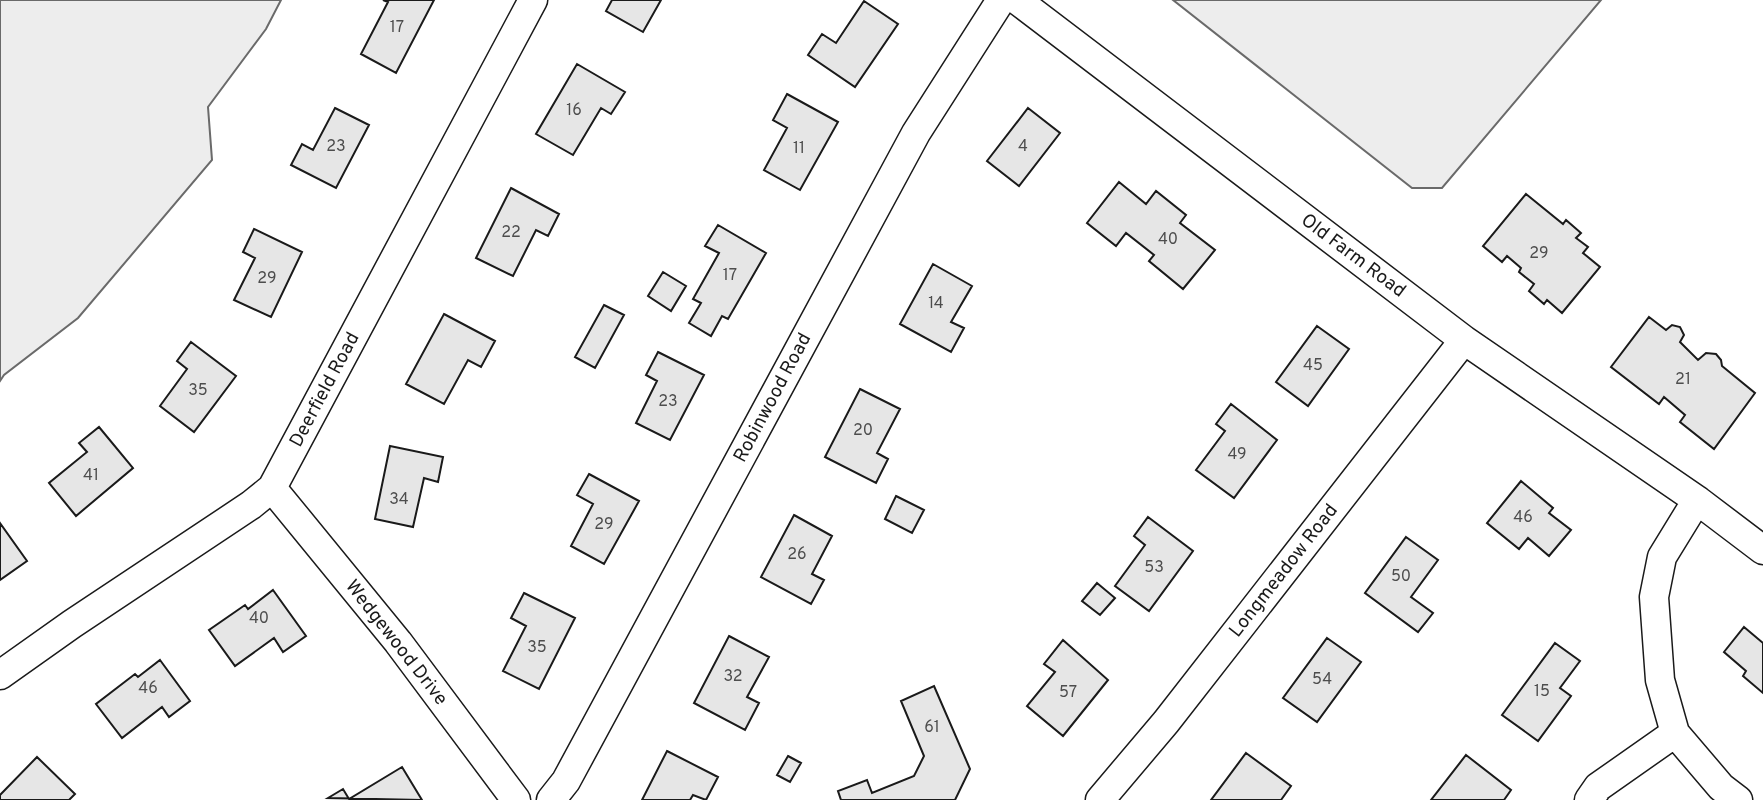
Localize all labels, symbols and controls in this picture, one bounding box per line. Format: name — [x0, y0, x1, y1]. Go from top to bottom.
house number: 17 — [390, 18, 404, 38]
house number: 16 — [566, 101, 582, 121]
house number: 23 — [326, 137, 346, 157]
house number: 4 — [1018, 137, 1028, 157]
house number: 11 — [793, 139, 805, 159]
street label: Old Farm Road — [1296, 209, 1410, 303]
house number: 22 — [501, 223, 521, 243]
house number: 40 — [1158, 230, 1178, 250]
house number: 29 — [1529, 244, 1549, 264]
house number: 17 — [723, 266, 737, 286]
house number: 29 — [257, 269, 277, 289]
house number: 14 — [928, 294, 944, 314]
street label: Deerfield Road — [285, 328, 365, 452]
street label: Robinwood Road — [729, 329, 817, 467]
house number: 45 — [1303, 356, 1323, 376]
house number: 21 — [1675, 370, 1691, 390]
house number: 35 — [188, 381, 208, 401]
house number: 23 — [658, 392, 678, 412]
house number: 20 — [853, 421, 873, 441]
house number: 49 — [1227, 445, 1247, 465]
house number: 41 — [83, 466, 99, 486]
house number: 34 — [389, 490, 409, 510]
street label: Longmeadow Road — [1224, 499, 1344, 643]
house number: 46 — [1513, 508, 1533, 528]
house number: 29 — [594, 515, 614, 535]
house number: 26 — [787, 545, 807, 565]
house number: 53 — [1144, 558, 1164, 578]
house number: 50 — [1391, 567, 1411, 587]
street label: Wedgewood Drive — [339, 575, 453, 711]
house number: 40 — [249, 609, 269, 629]
house number: 35 — [527, 638, 547, 658]
house number: 32 — [723, 667, 743, 687]
house number: 54 — [1312, 670, 1332, 690]
house number: 46 — [138, 679, 158, 699]
house number: 15 — [1534, 682, 1550, 702]
house number: 57 — [1059, 683, 1077, 703]
house number: 61 — [924, 718, 940, 738]

